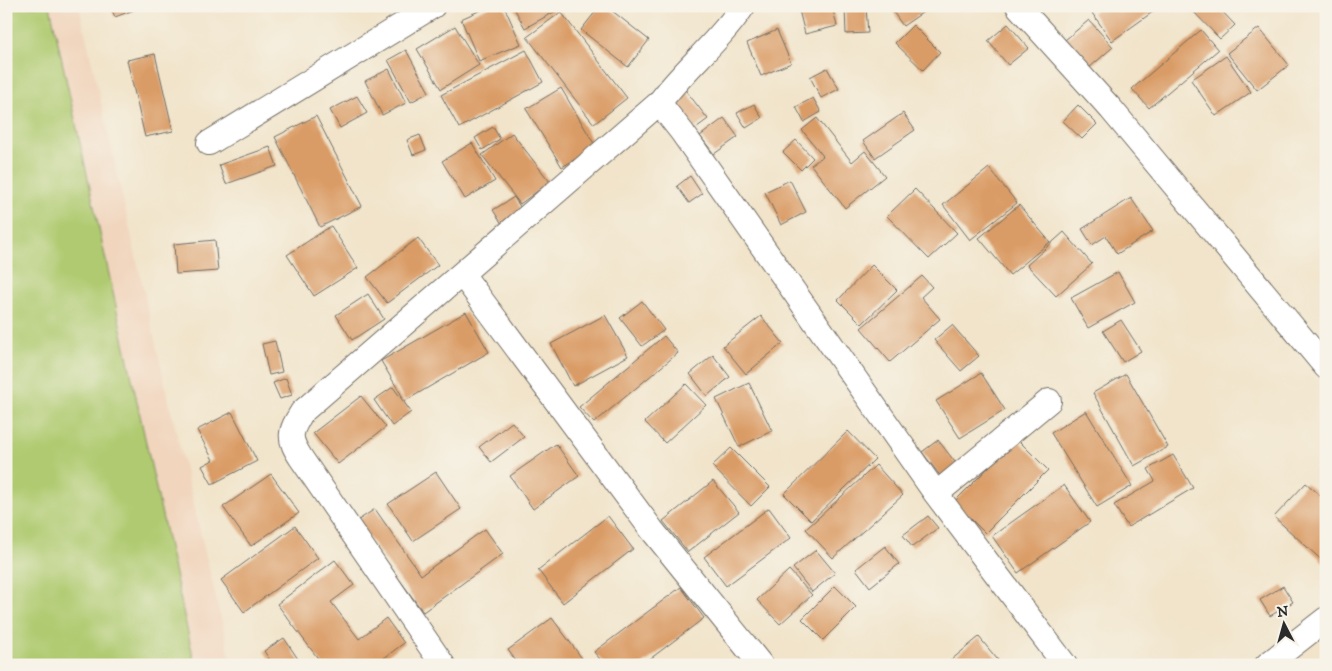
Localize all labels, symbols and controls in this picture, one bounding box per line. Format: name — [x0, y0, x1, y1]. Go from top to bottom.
north arrow — [1260, 598, 1310, 648]
text: N — [1276, 602, 1290, 622]

